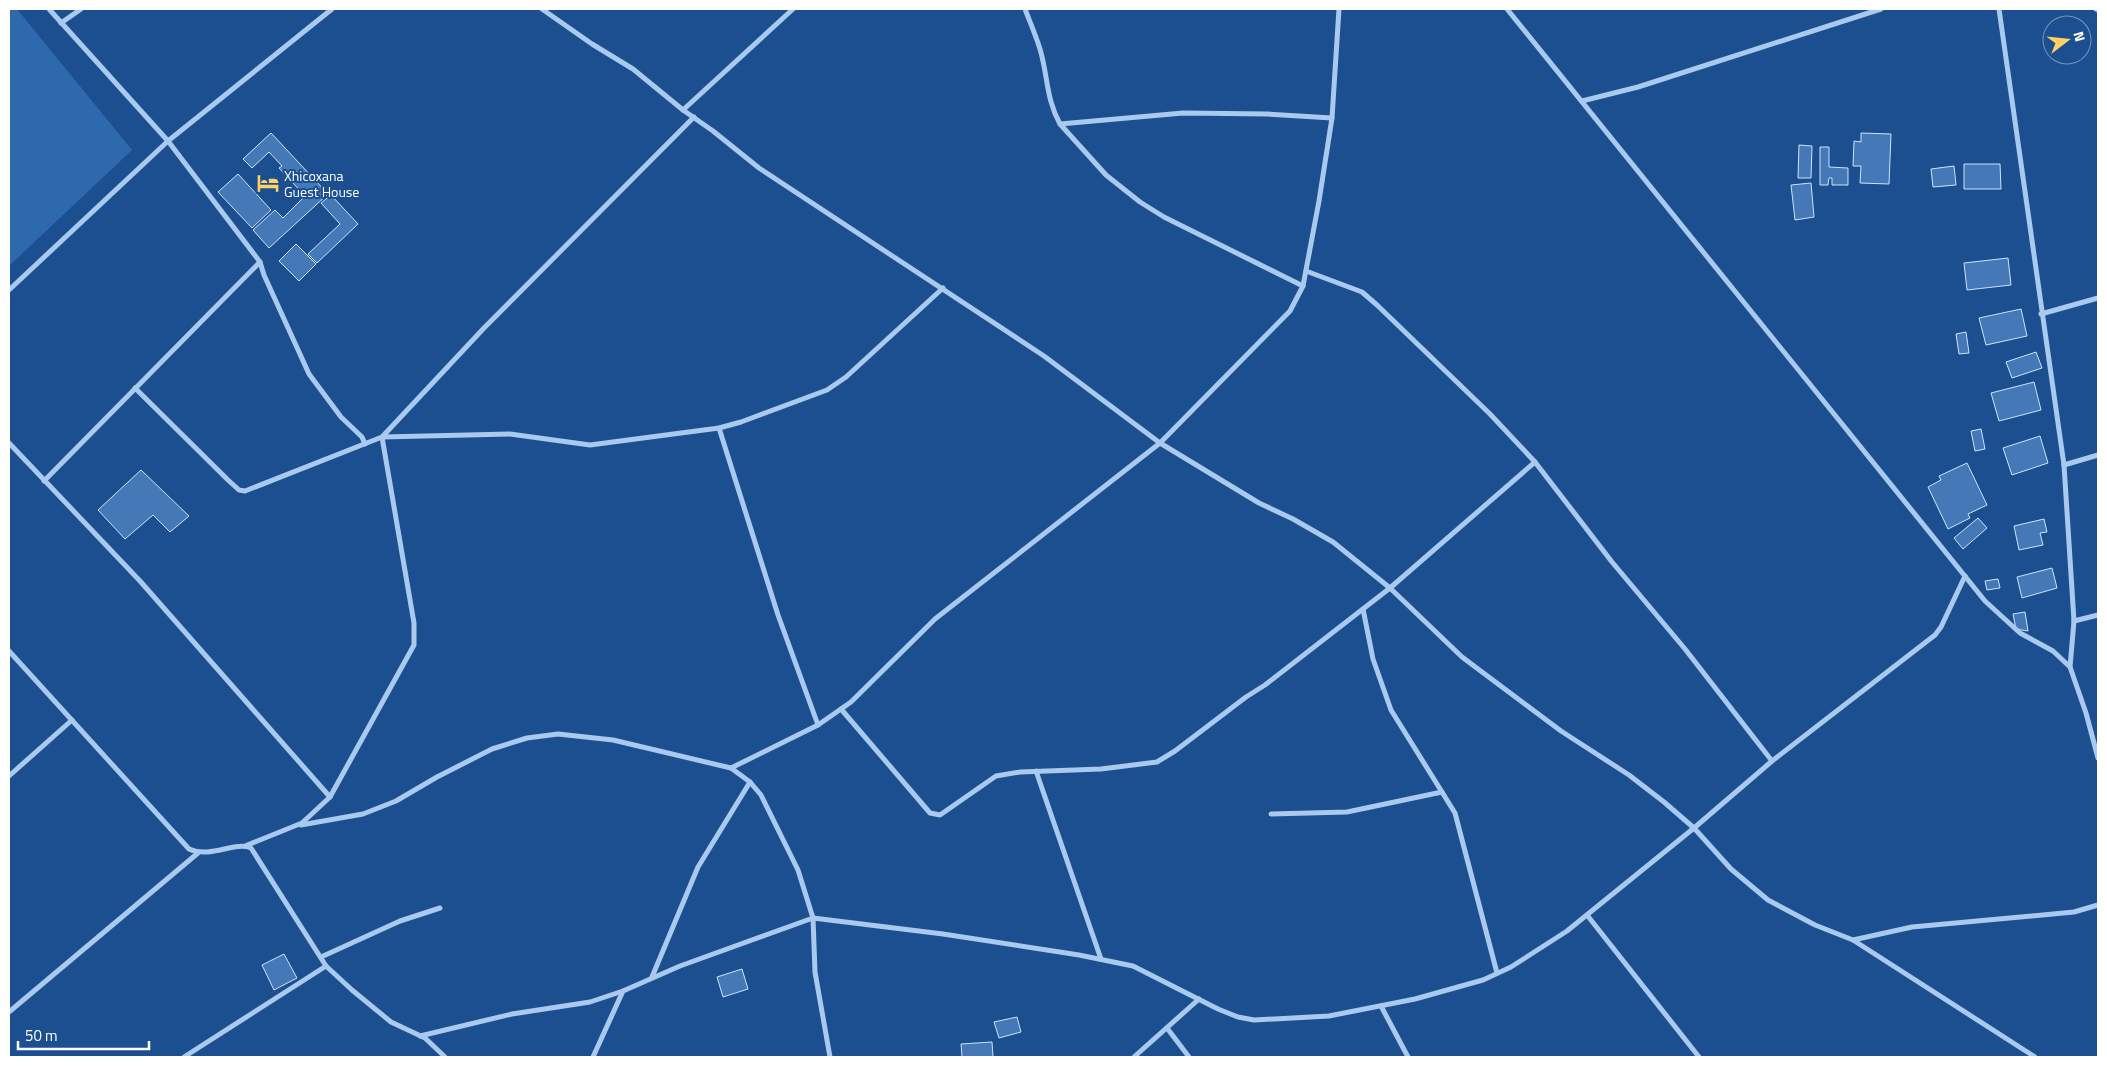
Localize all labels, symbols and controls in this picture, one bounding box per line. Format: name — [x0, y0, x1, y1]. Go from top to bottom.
north arrow — [2042, 15, 2092, 65]
text: N — [2069, 29, 2091, 44]
place label: Xhicoxana Guest House — [284, 165, 359, 202]
hotel icon: Xhicoxana Guest House — [255, 170, 281, 196]
scale bar — [18, 1018, 149, 1050]
text: 50 m — [25, 1024, 58, 1047]

